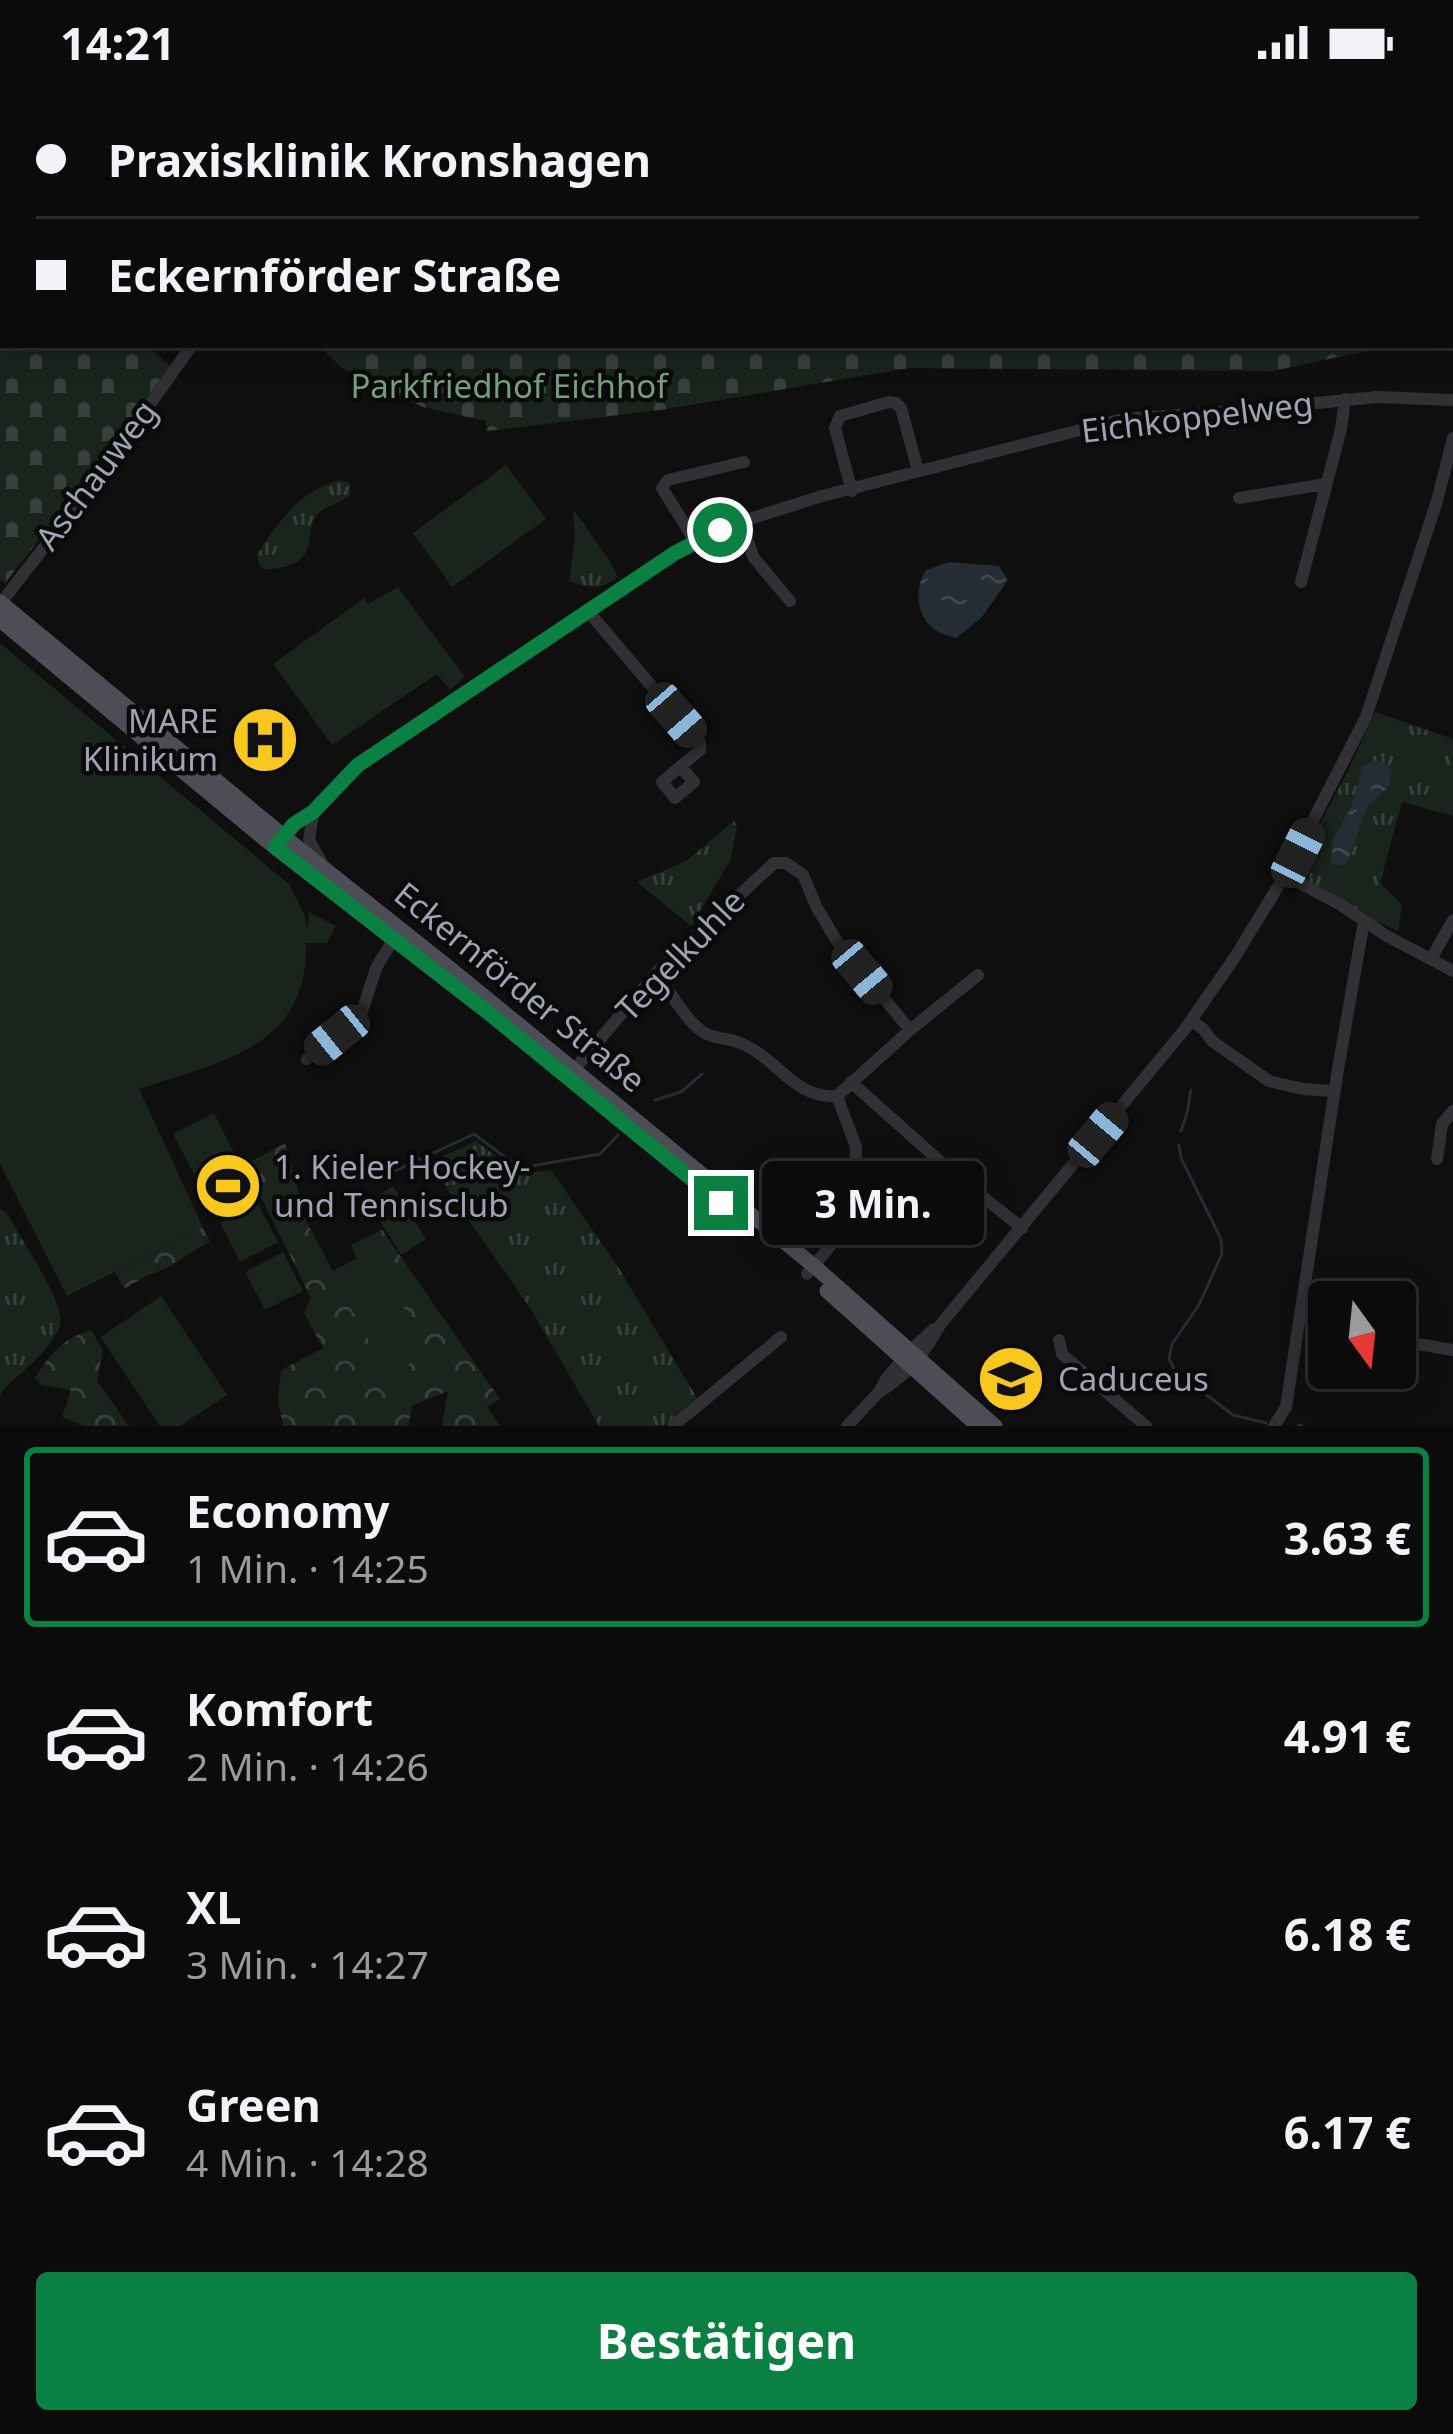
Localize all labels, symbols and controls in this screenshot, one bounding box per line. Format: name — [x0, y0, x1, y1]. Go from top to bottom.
text: 14:21 — [60, 12, 176, 73]
text: Praxisklinik Kronshagen — [108, 129, 651, 190]
text: Eckernförder Straße — [108, 244, 561, 305]
park label: Parkfriedhof Eichhof — [350, 363, 669, 408]
street label: Eichkoppelweg — [1078, 380, 1315, 453]
street label: Aschauweg — [24, 391, 167, 559]
route start — [693, 503, 747, 557]
car — [639, 676, 713, 754]
place label: MARE Klinikum — [83, 698, 218, 781]
hospital icon: MARE Klinikum — [230, 705, 300, 775]
car — [1266, 813, 1330, 893]
street label: Eckernförder Straße — [385, 871, 655, 1102]
street label: Tegelkuhle — [605, 879, 754, 1031]
car — [825, 933, 899, 1011]
car — [298, 998, 376, 1072]
car — [1061, 1096, 1135, 1174]
place label: 1. Kieler Hockey- und Tennisclub — [274, 1144, 530, 1227]
sports icon: 1. Kieler Hockey- und Tennisclub — [193, 1151, 263, 1221]
callout: 3 Min. — [763, 1161, 985, 1245]
route end — [694, 1176, 748, 1230]
text: 3 Min. — [814, 1176, 932, 1229]
north arrow — [1308, 1281, 1416, 1389]
map controls — [1308, 1281, 1416, 1389]
school or university icon: Caduceus — [976, 1344, 1046, 1414]
place label: Caduceus — [1058, 1356, 1209, 1401]
text: Economy — [186, 1480, 390, 1541]
icon: car — [42, 1483, 150, 1591]
text: 3.63 € — [1284, 1507, 1411, 1568]
text: 1 Min. · 14:25 — [186, 1541, 429, 1594]
text: Komfort — [186, 1678, 373, 1739]
icon: car — [42, 1681, 150, 1789]
text: 4.91 € — [1284, 1705, 1411, 1766]
text: 2 Min. · 14:26 — [186, 1739, 429, 1792]
text: XL — [186, 1876, 241, 1937]
icon: car — [42, 1879, 150, 1987]
text: 6.18 € — [1284, 1903, 1411, 1964]
text: 3 Min. · 14:27 — [186, 1937, 429, 1990]
text: Green — [186, 2074, 321, 2135]
icon: car — [42, 2077, 150, 2185]
text: 6.17 € — [1284, 2101, 1411, 2162]
text: 4 Min. · 14:28 — [186, 2135, 429, 2188]
button: Bestätigen — [36, 2272, 1417, 2410]

